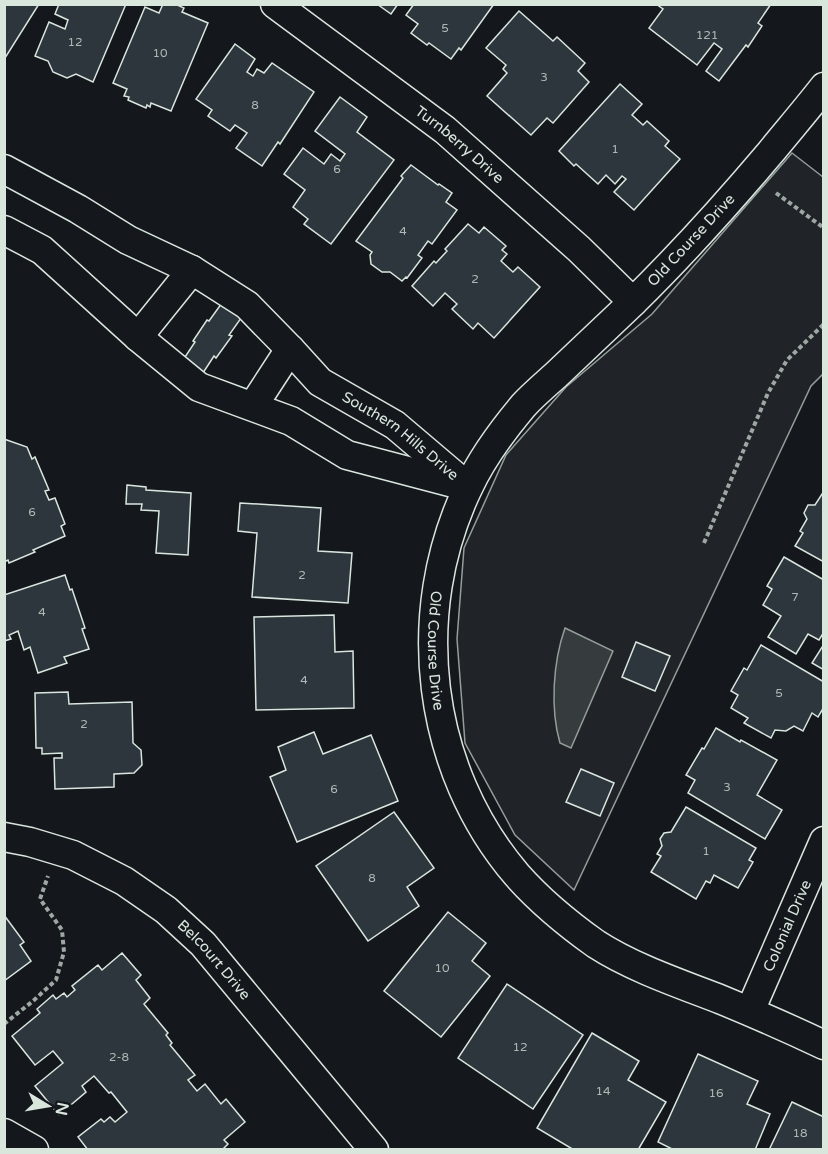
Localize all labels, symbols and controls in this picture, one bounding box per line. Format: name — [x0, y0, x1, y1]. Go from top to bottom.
house number: 5 — [441, 21, 449, 35]
house number: 121 — [696, 28, 718, 42]
house number: 12 — [67, 35, 83, 49]
house number: 10 — [152, 46, 168, 60]
house number: 3 — [540, 70, 548, 84]
house number: 8 — [251, 98, 259, 112]
street label: Turnberry Drive — [412, 102, 508, 187]
house number: 1 — [611, 142, 619, 156]
house number: 6 — [333, 162, 341, 176]
street label: Old Course Drive — [644, 190, 738, 290]
house number: 4 — [399, 224, 407, 238]
house number: 2 — [471, 272, 479, 286]
street label: Southern Hills Drive — [339, 388, 462, 484]
house number: 6 — [28, 505, 36, 519]
house number: 2 — [298, 568, 306, 582]
street label: Old Course Drive — [424, 590, 448, 712]
house number: 7 — [791, 590, 799, 604]
house number: 4 — [38, 605, 46, 619]
house number: 4 — [300, 673, 308, 687]
house number: 5 — [775, 686, 783, 700]
house number: 2 — [80, 717, 88, 731]
house number: 3 — [723, 780, 731, 794]
house number: 6 — [330, 782, 338, 796]
house number: 1 — [702, 844, 710, 858]
house number: 8 — [368, 871, 376, 885]
street label: Colonial Drive — [759, 877, 815, 974]
street label: Belcourt Drive — [174, 916, 254, 1003]
house number: 10 — [434, 961, 450, 975]
house number: 12 — [512, 1040, 528, 1054]
house number: 2-8 — [109, 1050, 129, 1064]
north arrow — [18, 1076, 78, 1136]
house number: 14 — [595, 1084, 611, 1098]
house number: 16 — [708, 1086, 724, 1100]
text: N — [51, 1100, 73, 1117]
house number: 18 — [792, 1126, 808, 1140]

